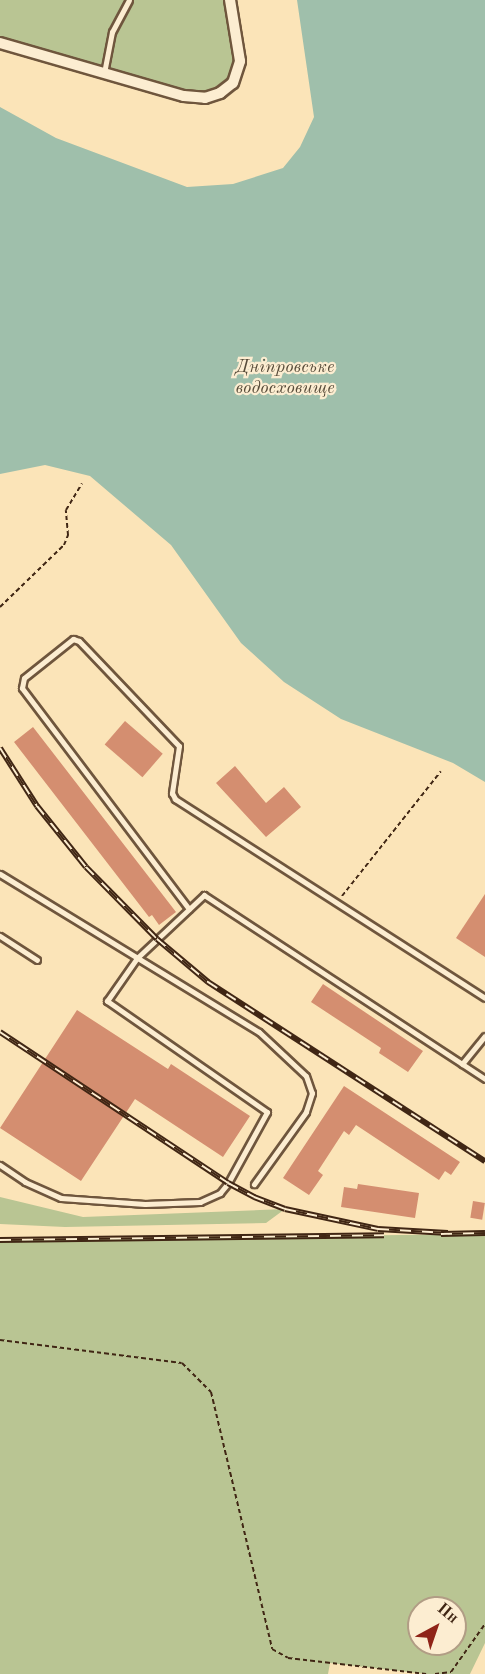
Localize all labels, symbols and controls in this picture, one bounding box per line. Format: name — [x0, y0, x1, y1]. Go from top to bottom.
water label: Дніпровське водосховище — [235, 357, 335, 400]
north arrow — [407, 1596, 467, 1656]
text: Пн — [434, 1601, 461, 1627]

